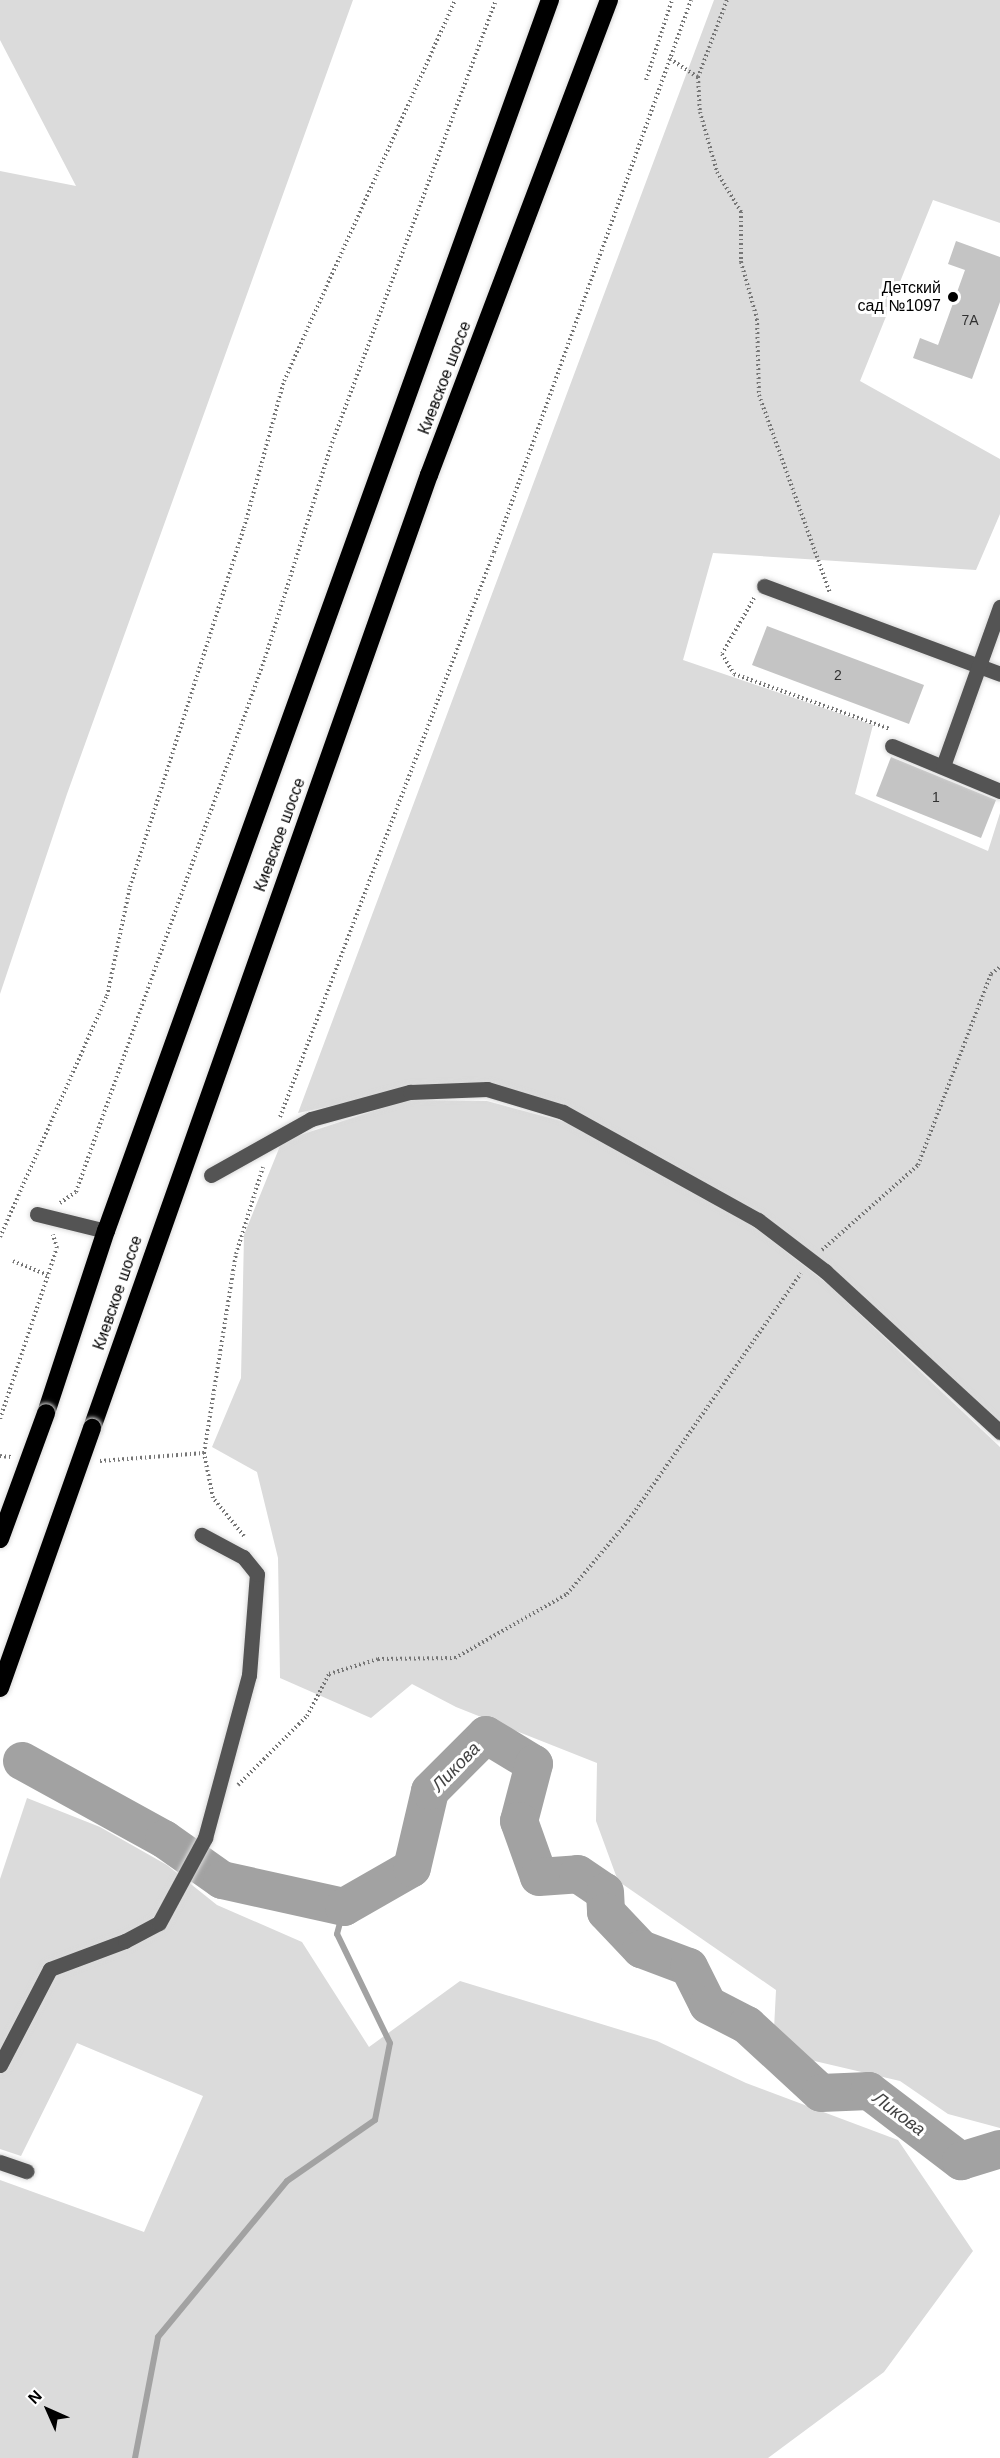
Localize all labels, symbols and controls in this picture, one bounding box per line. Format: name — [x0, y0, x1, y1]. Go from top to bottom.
place label: Детский сад №1097 — [858, 278, 941, 316]
marker: Детский сад №1097 — [946, 290, 960, 304]
house number: 7А — [961, 312, 979, 328]
street label: Киевское шоссе — [415, 319, 475, 437]
house number: 2 — [834, 667, 842, 683]
street label: Киевское шоссе — [251, 776, 309, 894]
house number: 1 — [932, 789, 940, 805]
street label: Киевское шоссе — [89, 1233, 147, 1353]
water label: Ликова — [427, 1738, 485, 1796]
water label: Ликова — [869, 2087, 929, 2141]
north arrow — [18, 2380, 78, 2440]
text: N — [25, 2387, 45, 2407]

